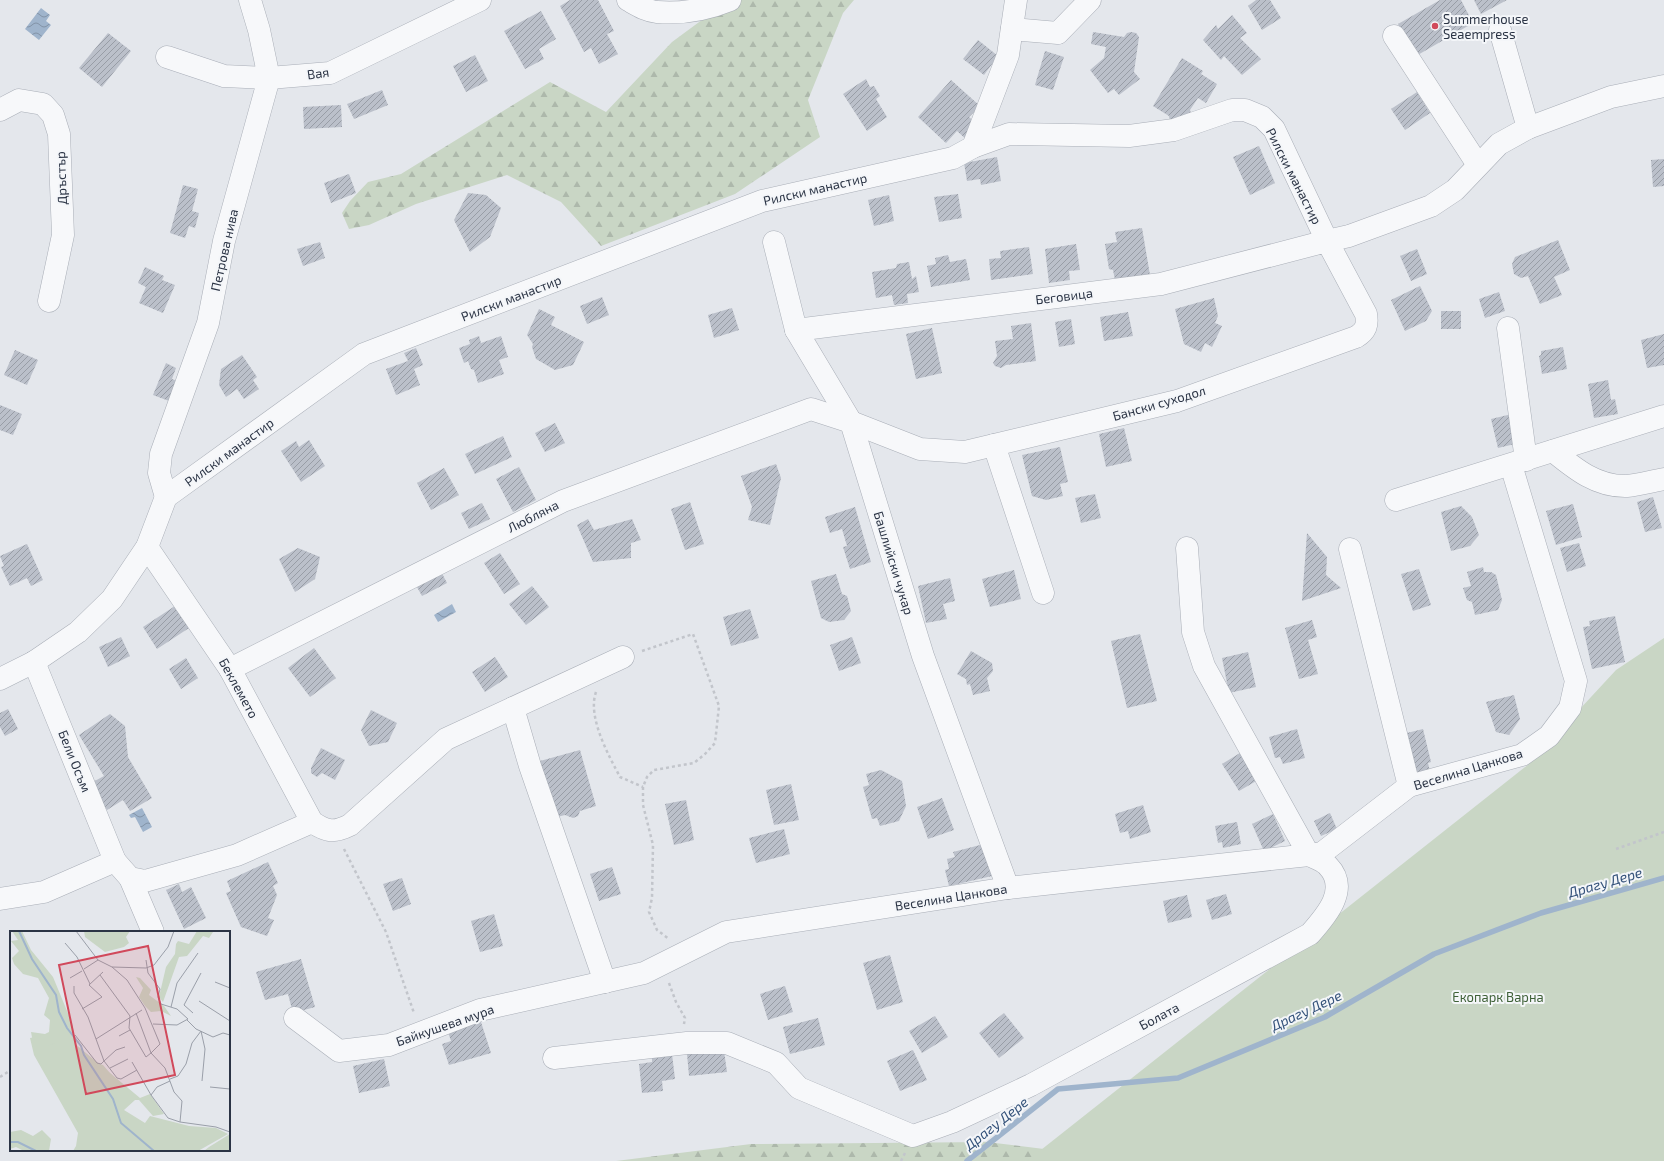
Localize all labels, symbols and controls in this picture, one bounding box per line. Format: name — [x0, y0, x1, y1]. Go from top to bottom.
place label: Summerhouse Seaempress — [1443, 11, 1529, 42]
marker: Summerhouse Seaempress — [1430, 21, 1440, 31]
street label: Вая — [306, 64, 330, 82]
street label: Рилски манастир — [1263, 125, 1325, 227]
street label: Дръстър — [52, 151, 70, 205]
street label: Рилски манастир — [761, 169, 869, 209]
street label: Петрова нива — [207, 207, 241, 293]
street label: Рилски манастир — [459, 272, 563, 324]
street label: Беговица — [1034, 285, 1094, 307]
street label: Бански суходол — [1111, 382, 1207, 424]
street label: Рилски манастир — [181, 414, 277, 490]
street label: Любляна — [505, 496, 561, 536]
street label: Башлийски чукар — [871, 509, 917, 617]
street label: Беклемето — [216, 655, 262, 721]
street label: Бели Осъм — [55, 728, 95, 794]
street label: Веселина Цанкова — [1411, 745, 1525, 793]
water label: Драгу Дере — [1565, 863, 1645, 901]
street label: Веселина Цанкова — [894, 880, 1008, 914]
inset map — [10, 931, 230, 1151]
water label: Драгу Дере — [1267, 986, 1345, 1034]
park label: Екопарк Варна — [1452, 989, 1544, 1005]
street label: Болата — [1136, 999, 1182, 1033]
street label: Байкушева мура — [394, 1001, 496, 1049]
water label: Драгу Дере — [960, 1092, 1032, 1154]

